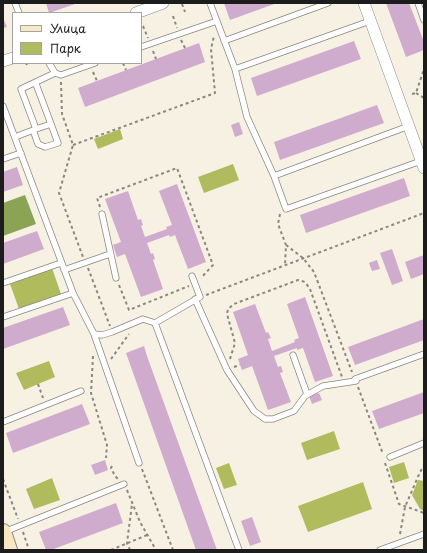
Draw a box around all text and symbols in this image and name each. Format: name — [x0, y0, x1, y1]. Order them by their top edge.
legend — [12, 12, 142, 64]
text: Улица — [50, 19, 86, 37]
text: Парк — [50, 39, 81, 57]

